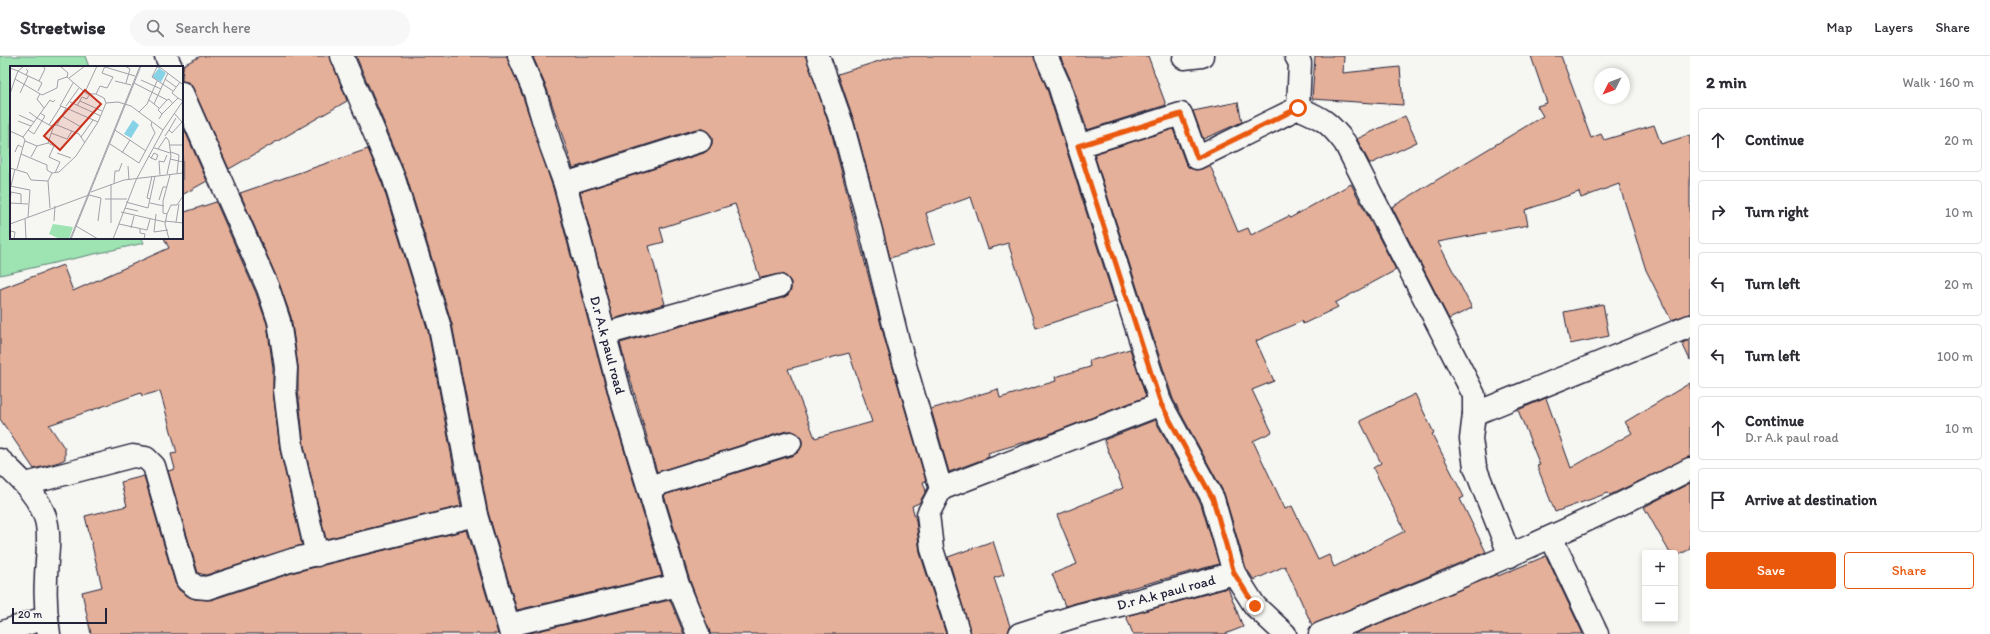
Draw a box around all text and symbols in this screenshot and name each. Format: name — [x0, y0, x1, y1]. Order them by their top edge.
search box — [130, 10, 410, 46]
text: Streetwise — [20, 16, 106, 39]
icon: search — [144, 17, 166, 39]
text: Search here — [176, 19, 251, 37]
text: Map — [1827, 19, 1852, 36]
text: Layers — [1874, 19, 1913, 36]
text: Share — [1935, 19, 1970, 36]
inset map — [10, 66, 183, 239]
north arrow — [1594, 68, 1630, 104]
text: 2 min — [1706, 72, 1746, 92]
text: Walk · 160 m — [1903, 75, 1974, 90]
route start — [1289, 99, 1307, 117]
icon: ahead — [1707, 129, 1729, 151]
text: Continue — [1745, 131, 1804, 149]
text: 20 m — [1944, 133, 1973, 148]
icon: right — [1707, 201, 1729, 223]
text: Turn right — [1745, 203, 1809, 221]
text: 10 m — [1945, 205, 1973, 220]
icon: left — [1707, 273, 1729, 295]
text: Turn left — [1745, 275, 1800, 293]
text: 20 m — [1944, 277, 1973, 292]
street label: D.r A.k paul road — [586, 294, 629, 396]
icon: left — [1707, 345, 1729, 367]
text: Turn left — [1745, 347, 1800, 365]
text: 100 m — [1937, 349, 1973, 364]
text: Continue — [1745, 412, 1804, 430]
icon: ahead — [1707, 417, 1729, 439]
text: 10 m — [1945, 421, 1973, 436]
text: D.r A.k paul road — [1745, 430, 1839, 445]
icon: arrive — [1707, 489, 1729, 511]
text: Arrive at destination — [1745, 491, 1877, 509]
map controls — [1642, 550, 1678, 622]
button: + — [1642, 550, 1678, 586]
button: Save — [1706, 552, 1836, 589]
button: Share — [1844, 552, 1974, 589]
street label: D.r A.k paul road — [1115, 571, 1217, 614]
button: − — [1642, 586, 1678, 622]
route end — [1246, 597, 1264, 615]
scale bar — [12, 606, 107, 625]
text: 20 m — [18, 608, 42, 621]

